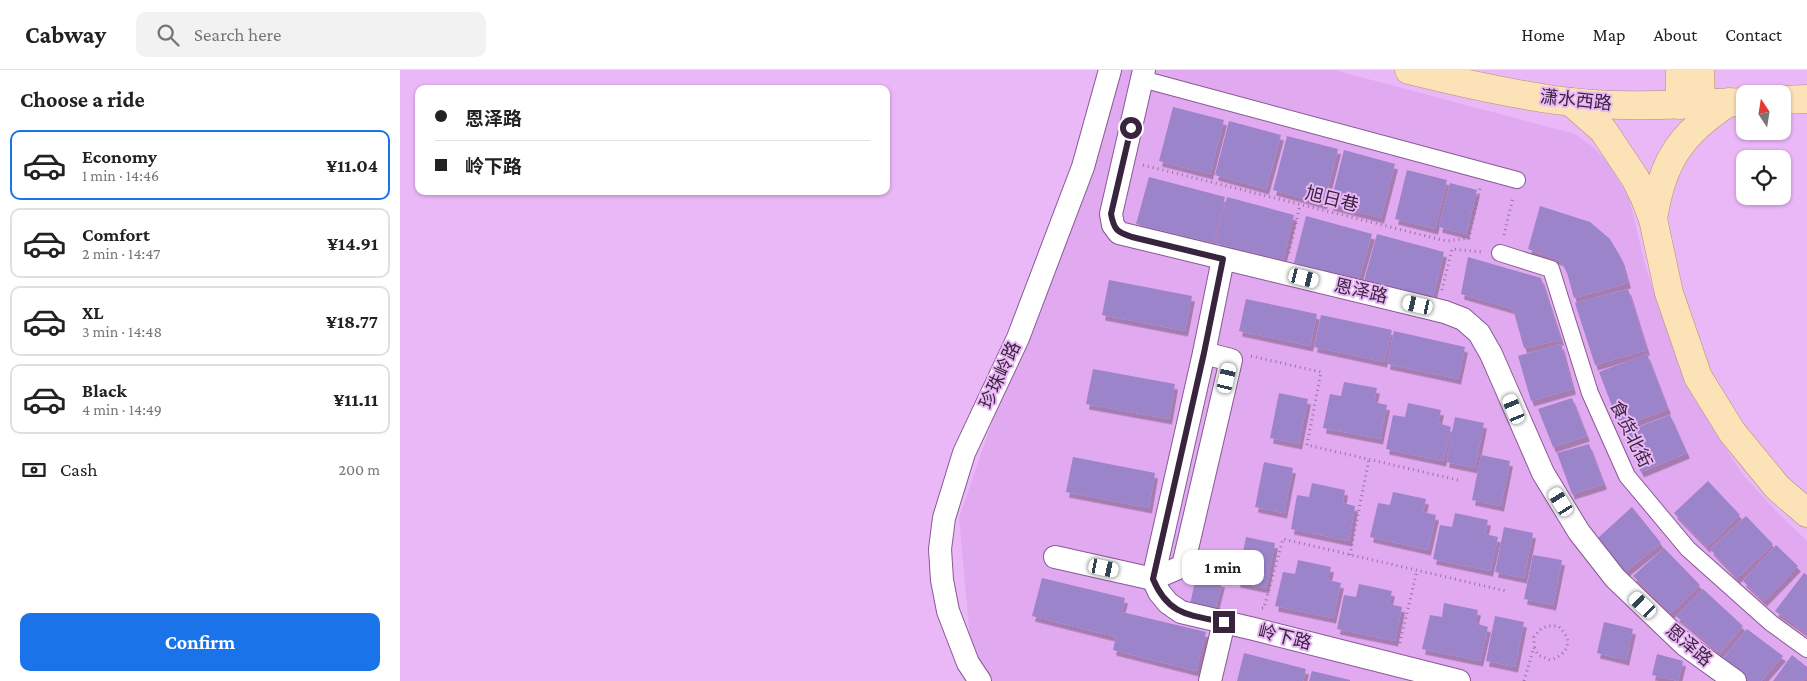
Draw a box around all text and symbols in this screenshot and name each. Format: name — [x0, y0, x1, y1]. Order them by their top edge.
search box — [136, 12, 486, 57]
text: Cabway — [25, 21, 106, 48]
icon: search — [154, 21, 182, 49]
text: Search here — [194, 24, 281, 45]
text: Home — [1522, 25, 1565, 45]
text: Map — [1593, 25, 1625, 45]
text: About — [1653, 25, 1697, 45]
text: Contact — [1725, 25, 1782, 45]
north arrow — [1736, 85, 1791, 140]
map controls — [1736, 85, 1791, 205]
street label: 潇水西路 — [1539, 86, 1613, 114]
text: Choose a ride — [20, 87, 145, 112]
text: 恩泽路 — [465, 108, 522, 129]
route start — [1120, 117, 1142, 139]
icon: car — [22, 143, 67, 188]
text: Economy — [82, 146, 157, 167]
button: locate — [1736, 150, 1791, 205]
text: ¥11.04 — [326, 155, 378, 176]
text: 岭下路 — [465, 156, 522, 177]
text: 1 min · 14:46 — [82, 167, 159, 184]
street label: 旭日巷 — [1303, 183, 1361, 215]
icon: car — [22, 221, 67, 266]
text: Comfort — [82, 224, 150, 245]
text: ¥14.91 — [327, 233, 378, 254]
text: 2 min · 14:47 — [82, 245, 160, 262]
car — [1287, 267, 1320, 289]
street label: 恩泽路 — [1332, 275, 1390, 307]
car — [1401, 294, 1434, 316]
icon: car — [22, 299, 67, 344]
text: XL — [82, 302, 104, 323]
text: ¥18.77 — [326, 311, 378, 332]
text: 3 min · 14:48 — [82, 323, 162, 340]
street label: 珍珠岭路 — [976, 338, 1024, 412]
car — [1216, 362, 1237, 394]
icon: car — [22, 377, 67, 422]
text: Black — [82, 380, 127, 401]
text: ¥11.11 — [333, 389, 378, 410]
car — [1501, 392, 1526, 426]
street label: 食货北街 — [1606, 397, 1656, 471]
text: 4 min · 14:49 — [82, 401, 162, 418]
icon: cash — [20, 456, 48, 484]
text: Cash — [60, 459, 98, 480]
text: 200 m — [338, 461, 380, 478]
car — [1546, 485, 1575, 519]
callout: 1 min — [1183, 550, 1265, 584]
car — [1087, 558, 1120, 578]
text: 1 min — [1205, 559, 1241, 576]
car — [1626, 589, 1659, 621]
route end — [1213, 611, 1235, 633]
button: Confirm — [20, 613, 380, 671]
street label: 恩泽路 — [1662, 620, 1716, 670]
street label: 岭下路 — [1256, 621, 1314, 653]

